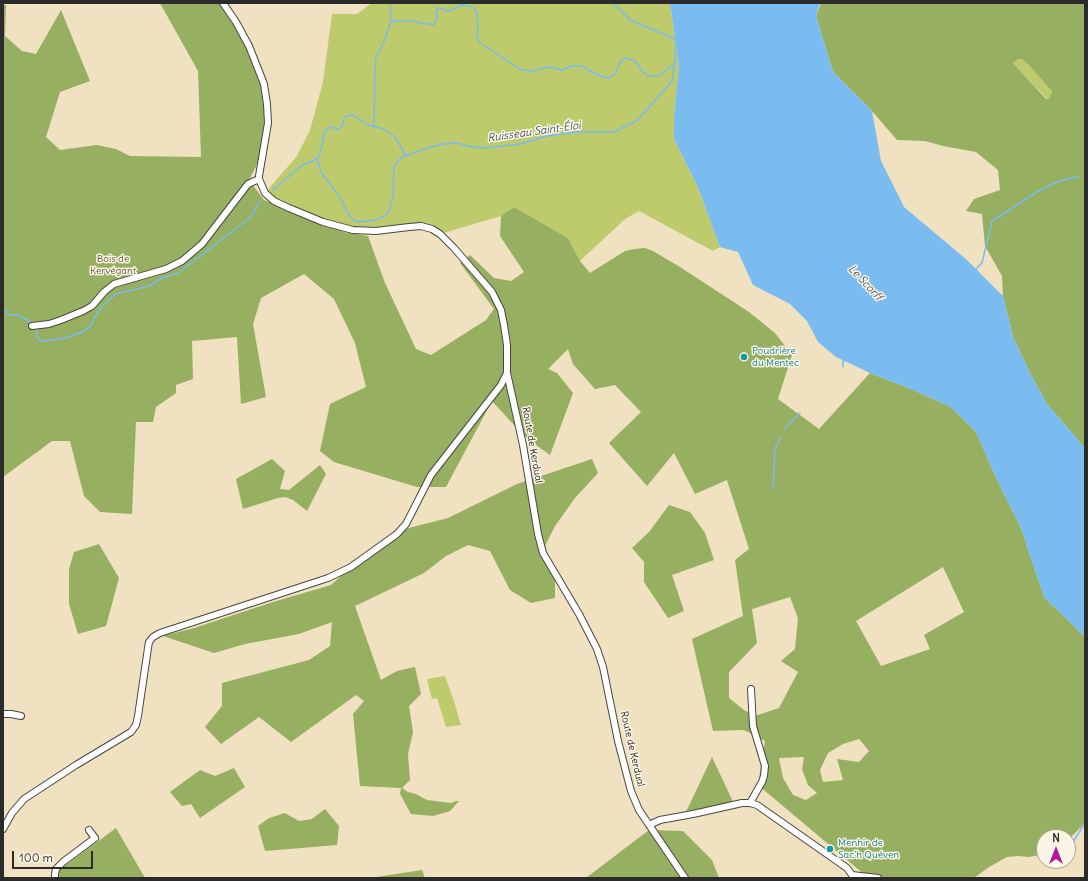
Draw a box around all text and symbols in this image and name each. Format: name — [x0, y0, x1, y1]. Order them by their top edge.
water label: Ruisseau Saint-Éloi — [487, 119, 581, 145]
park label: Bois de Kervégant — [90, 253, 136, 276]
water label: Le Scorff — [845, 263, 885, 303]
place label: Poudrière du Mentec — [752, 345, 799, 368]
marker: Poudrière du Mentec — [739, 352, 749, 362]
street label: Route de Kerdual — [519, 406, 545, 484]
street label: Route de Kerdual — [617, 710, 647, 788]
north arrow — [1036, 829, 1076, 869]
text: N — [1052, 831, 1060, 845]
place label: Menhir de Sac'h Quéven — [838, 837, 899, 860]
scale bar — [14, 843, 95, 869]
marker: Menhir de Sac'h Quéven — [825, 844, 835, 854]
text: 100 m — [19, 850, 53, 865]

